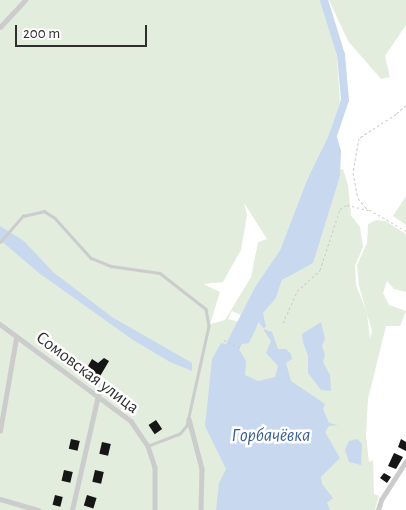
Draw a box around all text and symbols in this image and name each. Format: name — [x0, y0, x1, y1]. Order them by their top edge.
scale bar — [18, 15, 150, 47]
text: 200 m — [23, 26, 60, 41]
street label: Сомовская улица — [31, 327, 143, 419]
water label: Горбачёвка — [232, 425, 310, 447]

